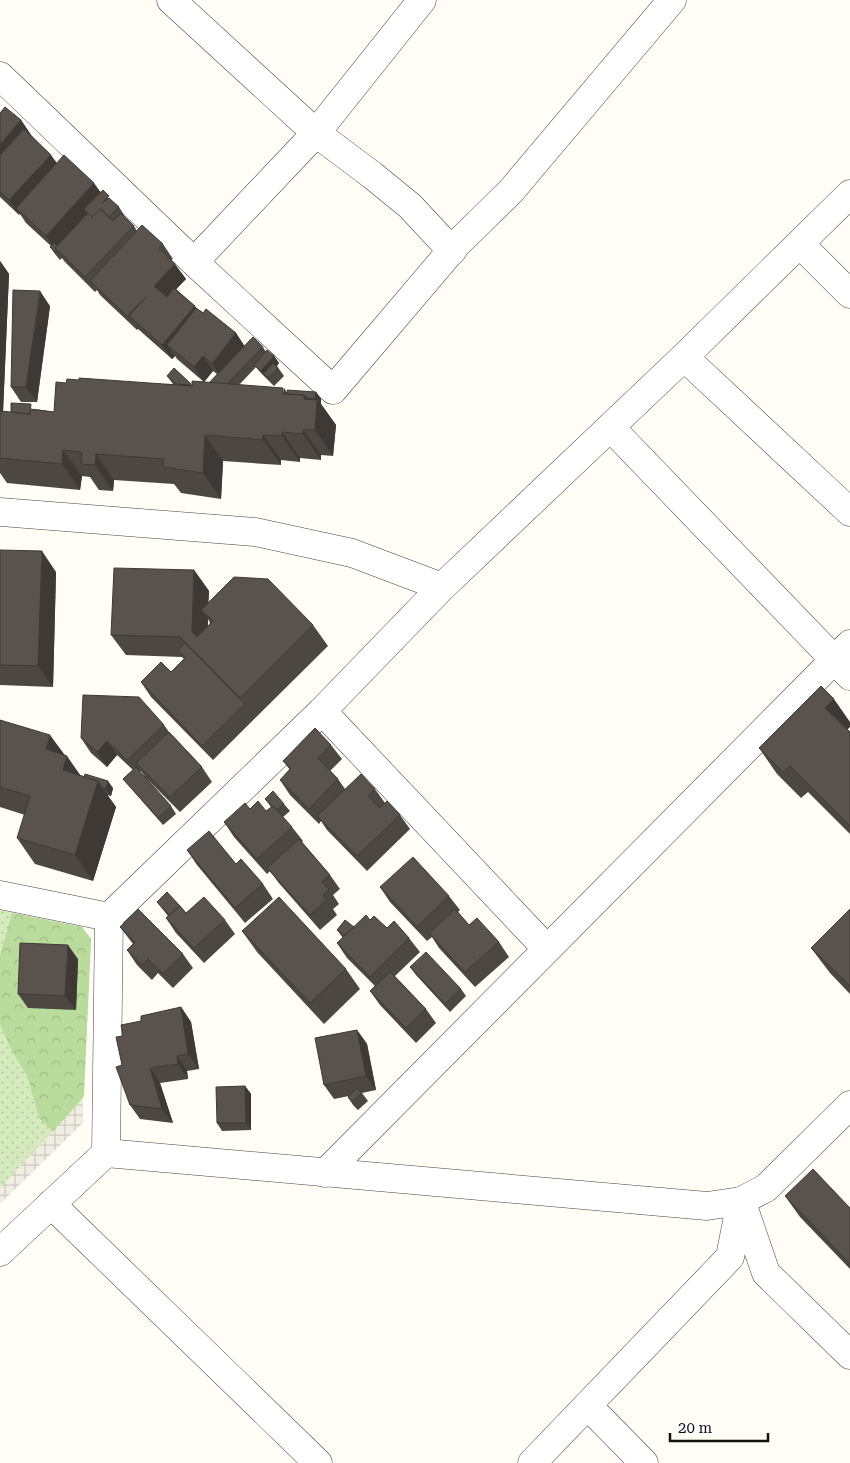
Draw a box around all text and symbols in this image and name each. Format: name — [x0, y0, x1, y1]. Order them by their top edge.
scale bar — [670, 1410, 768, 1442]
text: 20 m — [678, 1419, 713, 1437]

